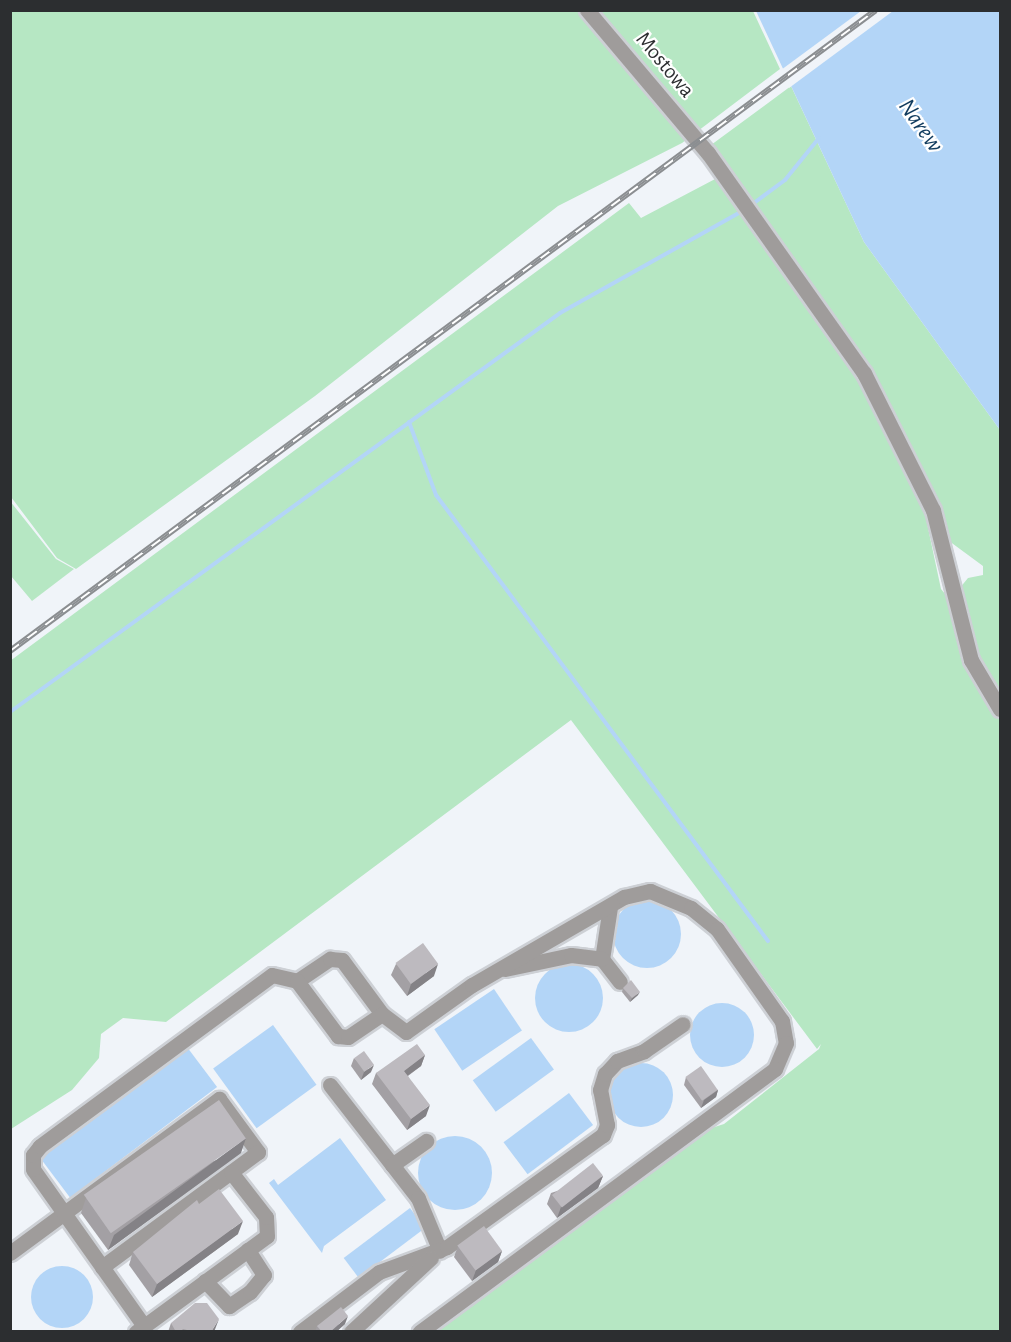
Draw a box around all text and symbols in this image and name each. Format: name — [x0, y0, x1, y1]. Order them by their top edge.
street label: Mostowa — [630, 27, 700, 103]
water label: Narew — [891, 94, 949, 158]

